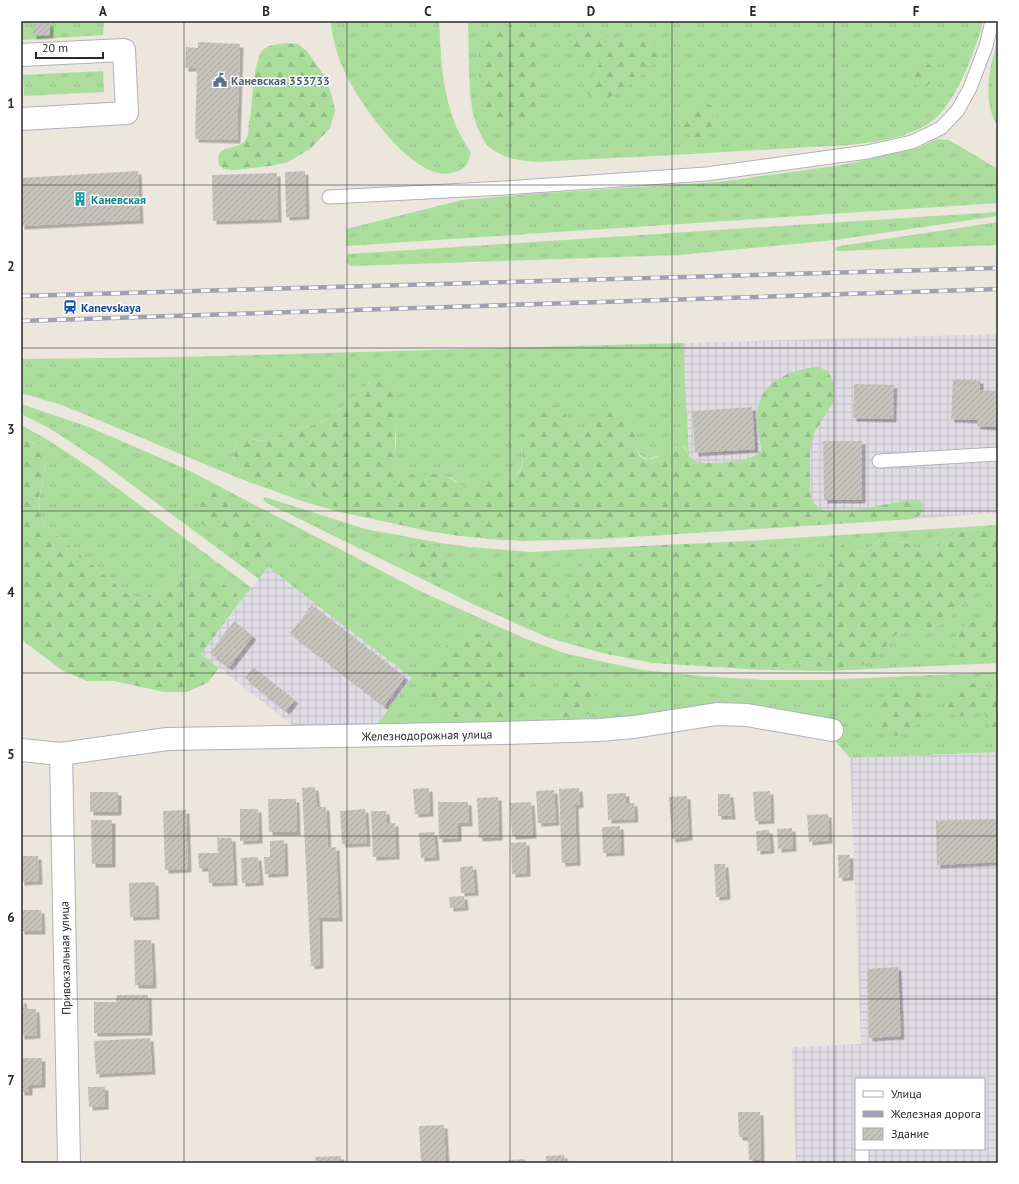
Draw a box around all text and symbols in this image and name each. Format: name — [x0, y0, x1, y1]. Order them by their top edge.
text: A — [99, 3, 107, 20]
text: B — [262, 3, 270, 20]
text: C — [424, 3, 432, 20]
text: D — [587, 3, 595, 20]
text: E — [750, 3, 757, 20]
text: F — [913, 3, 920, 20]
scale bar — [36, 34, 103, 60]
text: 20 m — [42, 40, 68, 55]
public building icon: Каневская 353733 — [212, 72, 228, 88]
place label: Каневская 353733 — [231, 73, 330, 88]
text: 1 — [7, 95, 15, 112]
building icon: Каневская — [72, 191, 88, 207]
place label: Каневская — [91, 192, 146, 207]
text: 2 — [7, 258, 15, 275]
station icon: Kanevskaya — [62, 299, 78, 315]
place label: Kanevskaya — [81, 300, 141, 315]
text: 3 — [7, 421, 15, 438]
text: 4 — [7, 584, 15, 601]
street label: Железнодорожная улица — [360, 726, 493, 744]
text: 5 — [7, 746, 15, 763]
street label: Привокзальная улица — [57, 901, 73, 1015]
text: 6 — [7, 909, 15, 926]
text: 7 — [7, 1072, 15, 1089]
legend — [855, 1078, 985, 1150]
text: Улица — [891, 1086, 922, 1101]
text: Железная дорога — [890, 1106, 981, 1121]
text: Здание — [891, 1126, 929, 1141]

